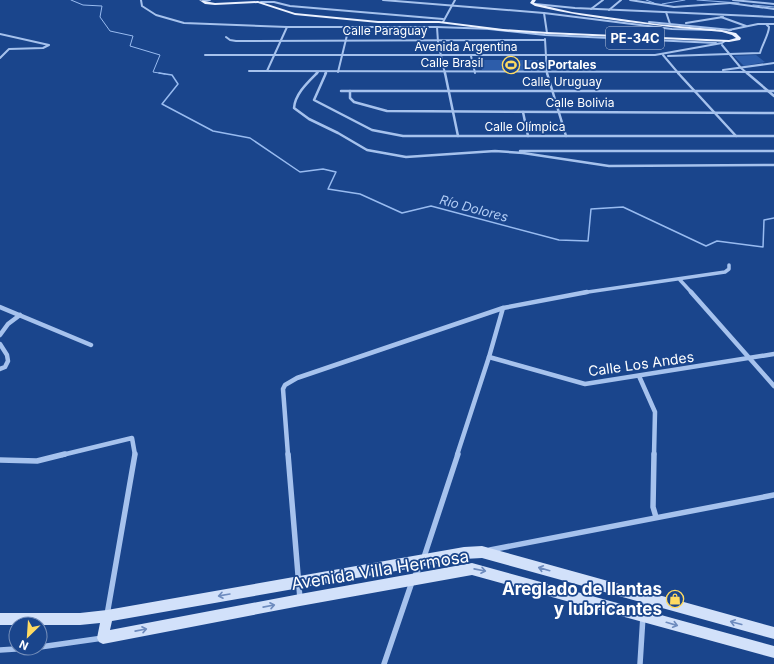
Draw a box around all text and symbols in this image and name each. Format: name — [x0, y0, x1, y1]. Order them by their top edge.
street label: Calle Paraguay — [342, 23, 428, 38]
road number: PE-34C — [606, 27, 664, 49]
street label: Avenida Argentina — [414, 39, 518, 54]
street label: Calle Brasil — [421, 55, 483, 70]
sports icon: Los Portales — [501, 55, 521, 75]
place label: Los Portales — [524, 57, 597, 72]
street label: Calle Uruguay — [522, 74, 602, 89]
street label: Calle Bolivia — [546, 95, 614, 110]
street label: Calle Olímpica — [484, 119, 566, 134]
water label: Río Dolores — [438, 191, 510, 225]
street label: Calle Los Andes — [587, 348, 695, 379]
street label: Avenida Villa Hermosa — [290, 546, 470, 594]
one-way arrow — [537, 565, 550, 573]
one-way arrow — [473, 567, 486, 575]
place label: Areglado de llantas y lubricantes — [502, 579, 662, 619]
shop icon: Areglado de llantas y lubricantes — [665, 589, 685, 609]
one-way arrow — [218, 591, 231, 599]
one-way arrow — [262, 601, 275, 609]
north arrow — [8, 616, 48, 656]
one-way arrow — [730, 619, 743, 626]
one-way arrow — [666, 621, 679, 628]
one-way arrow — [134, 625, 147, 633]
text: N — [17, 637, 31, 653]

